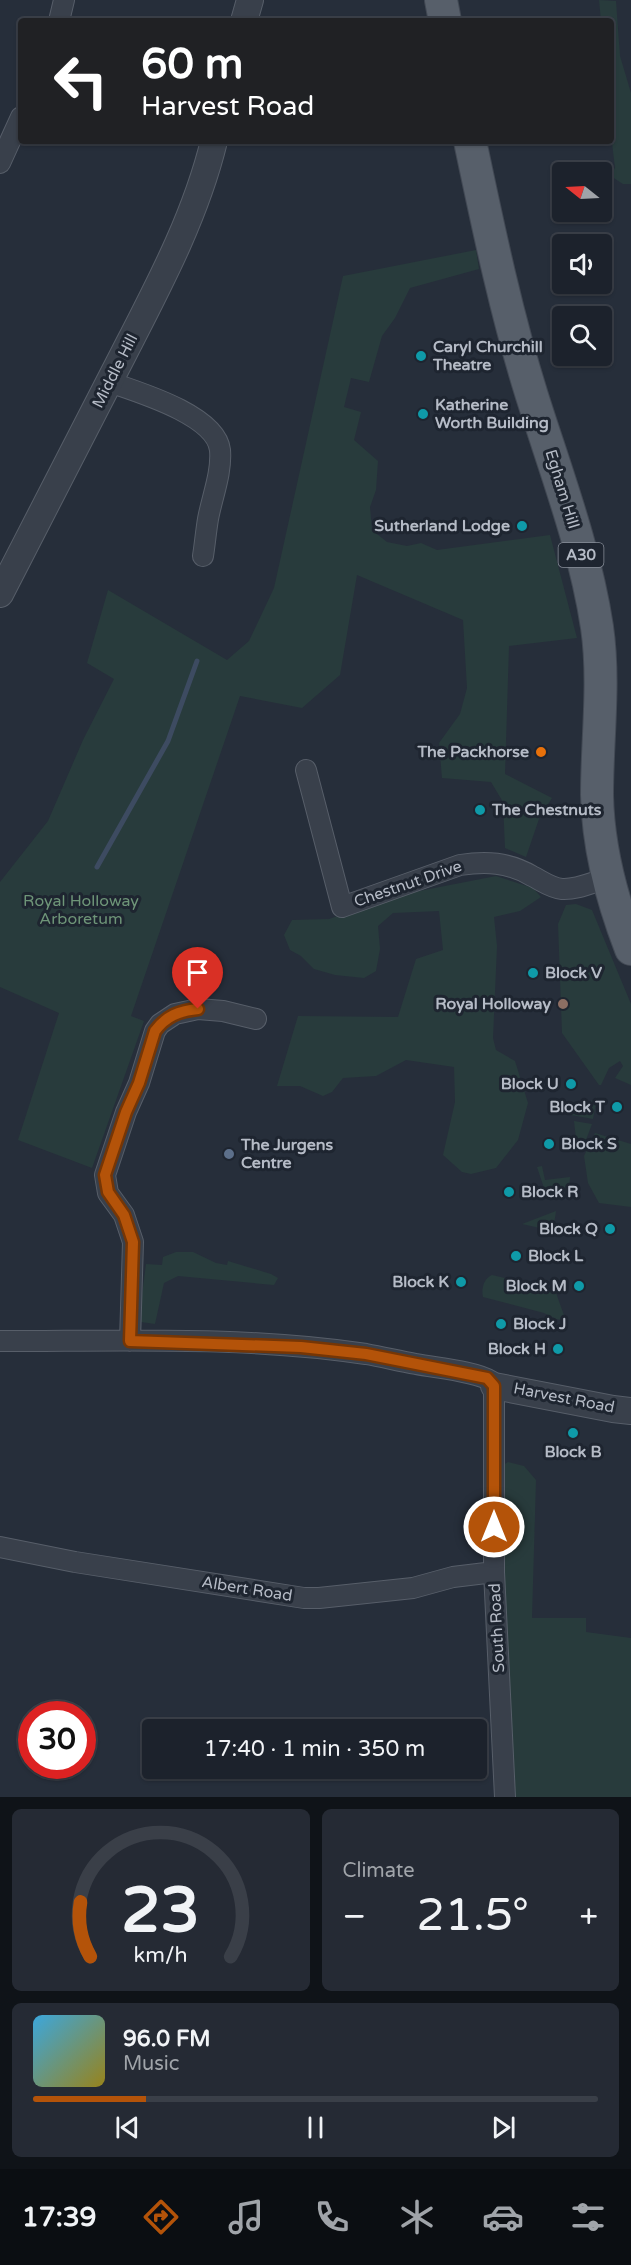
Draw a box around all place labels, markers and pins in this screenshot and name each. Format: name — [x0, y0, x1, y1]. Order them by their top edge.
place label: Caryl Churchill Theatre — [432, 337, 543, 375]
marker: Caryl Churchill Theatre — [414, 349, 428, 363]
place label: Katherine Worth Building — [435, 395, 549, 433]
marker: Katherine Worth Building — [416, 407, 430, 421]
place label: Sutherland Lodge — [374, 516, 510, 536]
marker: Sutherland Lodge — [515, 519, 529, 533]
place label: The Packhorse — [416, 742, 529, 762]
marker: The Packhorse — [534, 745, 548, 759]
place label: The Chestnuts — [491, 800, 602, 820]
marker: The Chestnuts — [473, 803, 487, 817]
pin — [172, 947, 223, 1009]
place label: Block V — [545, 963, 603, 983]
marker: Block V — [526, 966, 540, 980]
place label: Royal Holloway — [435, 994, 551, 1014]
marker: Royal Holloway — [556, 997, 570, 1011]
place label: Block U — [501, 1074, 559, 1094]
marker: Block U — [564, 1077, 578, 1091]
place label: Block T — [549, 1097, 605, 1117]
marker: Block T — [610, 1100, 624, 1114]
place label: Block S — [561, 1134, 617, 1154]
place label: The Jurgens Centre — [240, 1135, 334, 1173]
marker: Block S — [542, 1137, 556, 1151]
marker: The Jurgens Centre — [222, 1147, 236, 1161]
place label: Block R — [521, 1182, 579, 1202]
marker: Block R — [502, 1185, 516, 1199]
place label: Block Q — [539, 1219, 598, 1239]
marker: Block Q — [603, 1222, 617, 1236]
place label: Block L — [528, 1246, 584, 1266]
marker: Block L — [509, 1249, 523, 1263]
place label: Block K — [392, 1272, 449, 1292]
marker: Block K — [454, 1275, 468, 1289]
place label: Block M — [505, 1276, 567, 1296]
marker: Block M — [572, 1279, 586, 1293]
place label: Block J — [513, 1314, 567, 1334]
marker: Block J — [494, 1317, 508, 1331]
place label: Block H — [488, 1339, 546, 1359]
marker: Block H — [551, 1342, 565, 1356]
marker: Block B — [566, 1426, 580, 1440]
place label: Block B — [544, 1442, 602, 1462]

